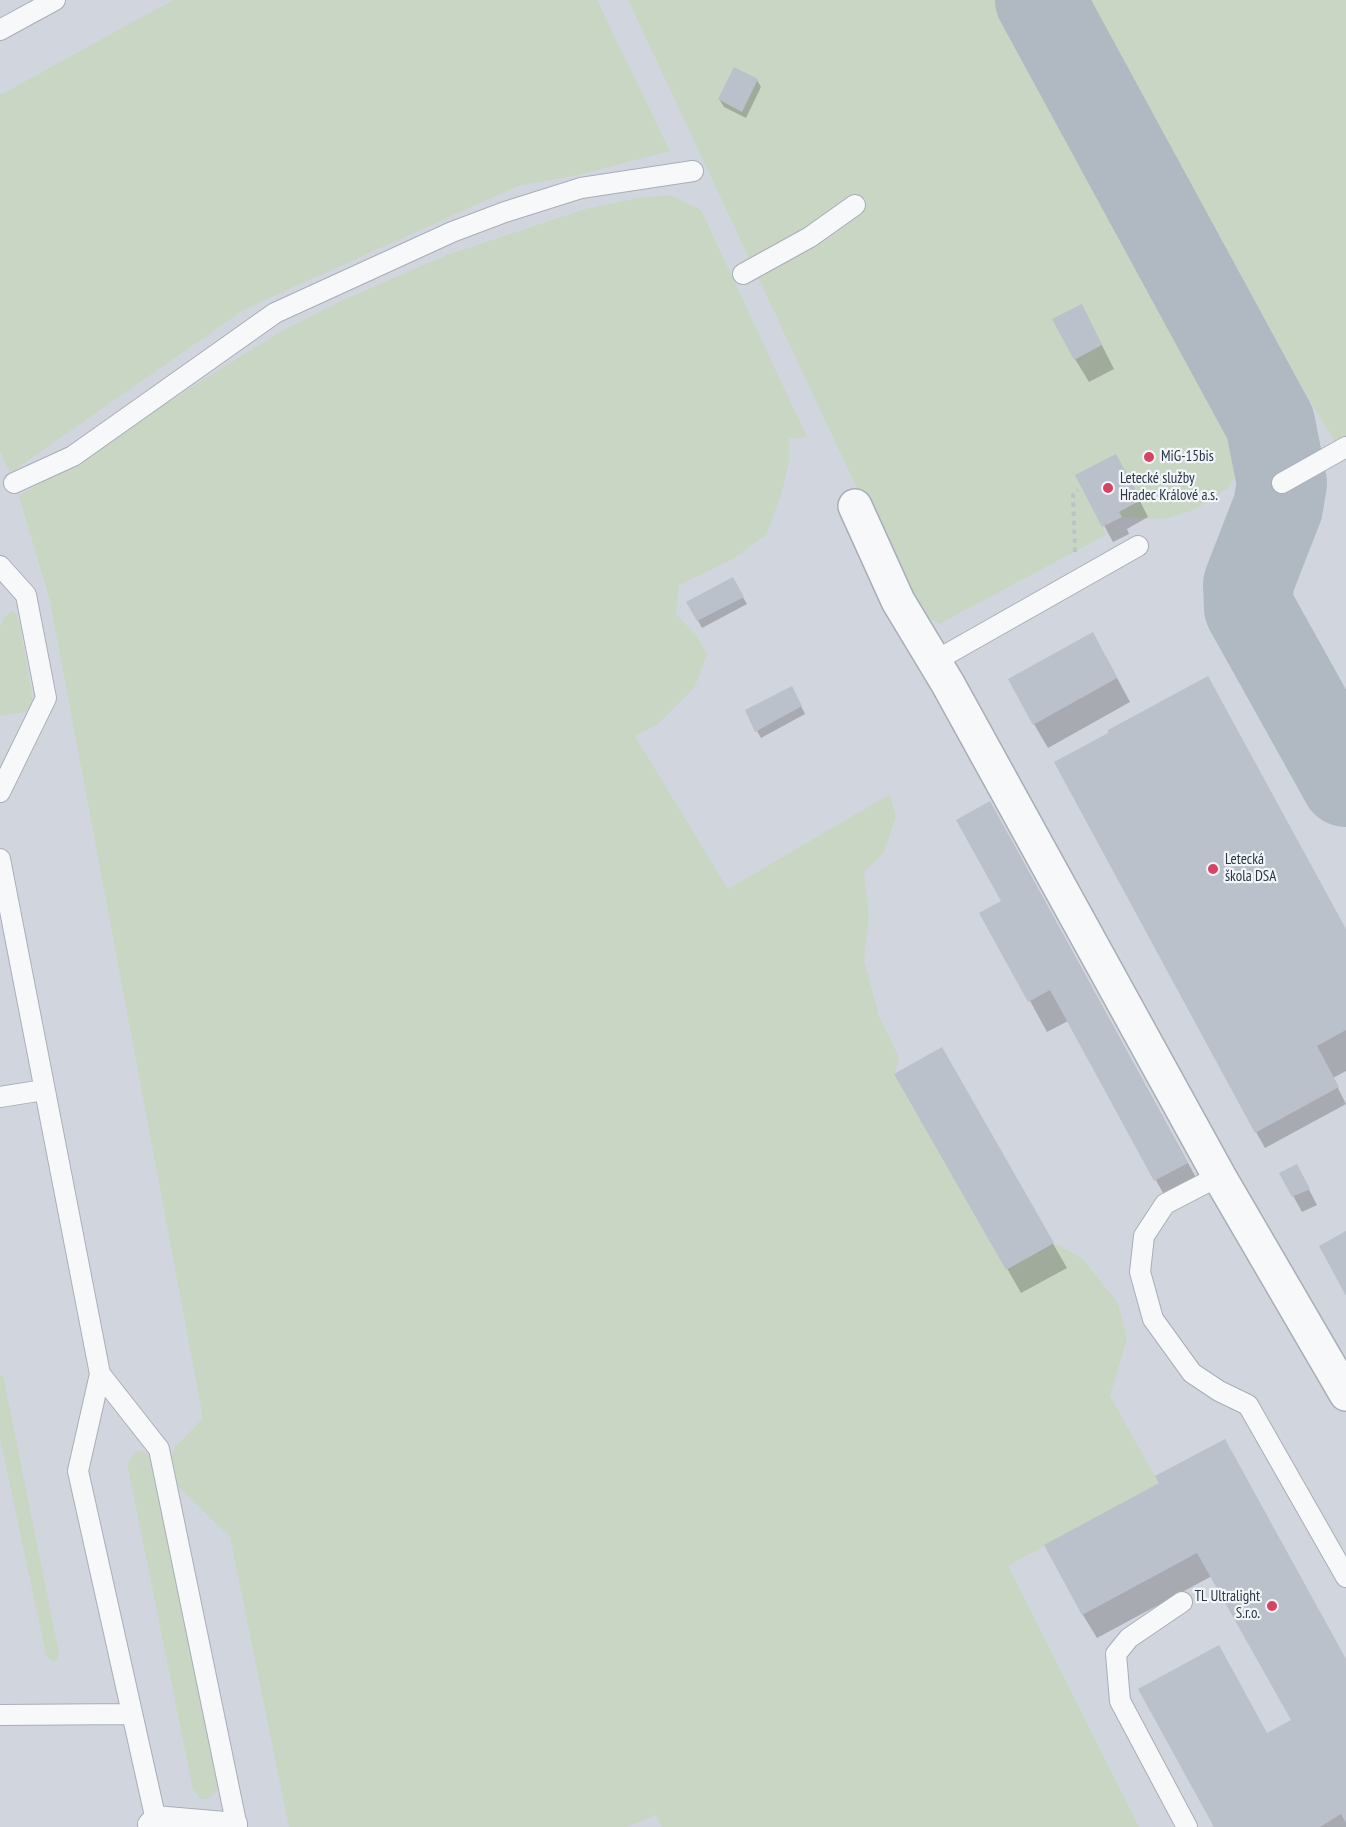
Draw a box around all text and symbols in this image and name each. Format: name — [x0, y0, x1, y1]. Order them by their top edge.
place label: MiG-15bis — [1161, 448, 1214, 466]
marker: MiG-15bis — [1142, 450, 1156, 464]
place label: Letecké služby Hradec Králové a.s. — [1120, 470, 1218, 505]
marker: Letecké služby Hradec Králové a.s. — [1101, 481, 1115, 495]
place label: Letecká škola DSA — [1225, 851, 1276, 886]
marker: Letecká škola DSA — [1206, 862, 1220, 876]
place label: TL Ultralight S.r.o. — [1194, 1588, 1260, 1623]
marker: TL Ultralight S.r.o. — [1265, 1599, 1279, 1613]

